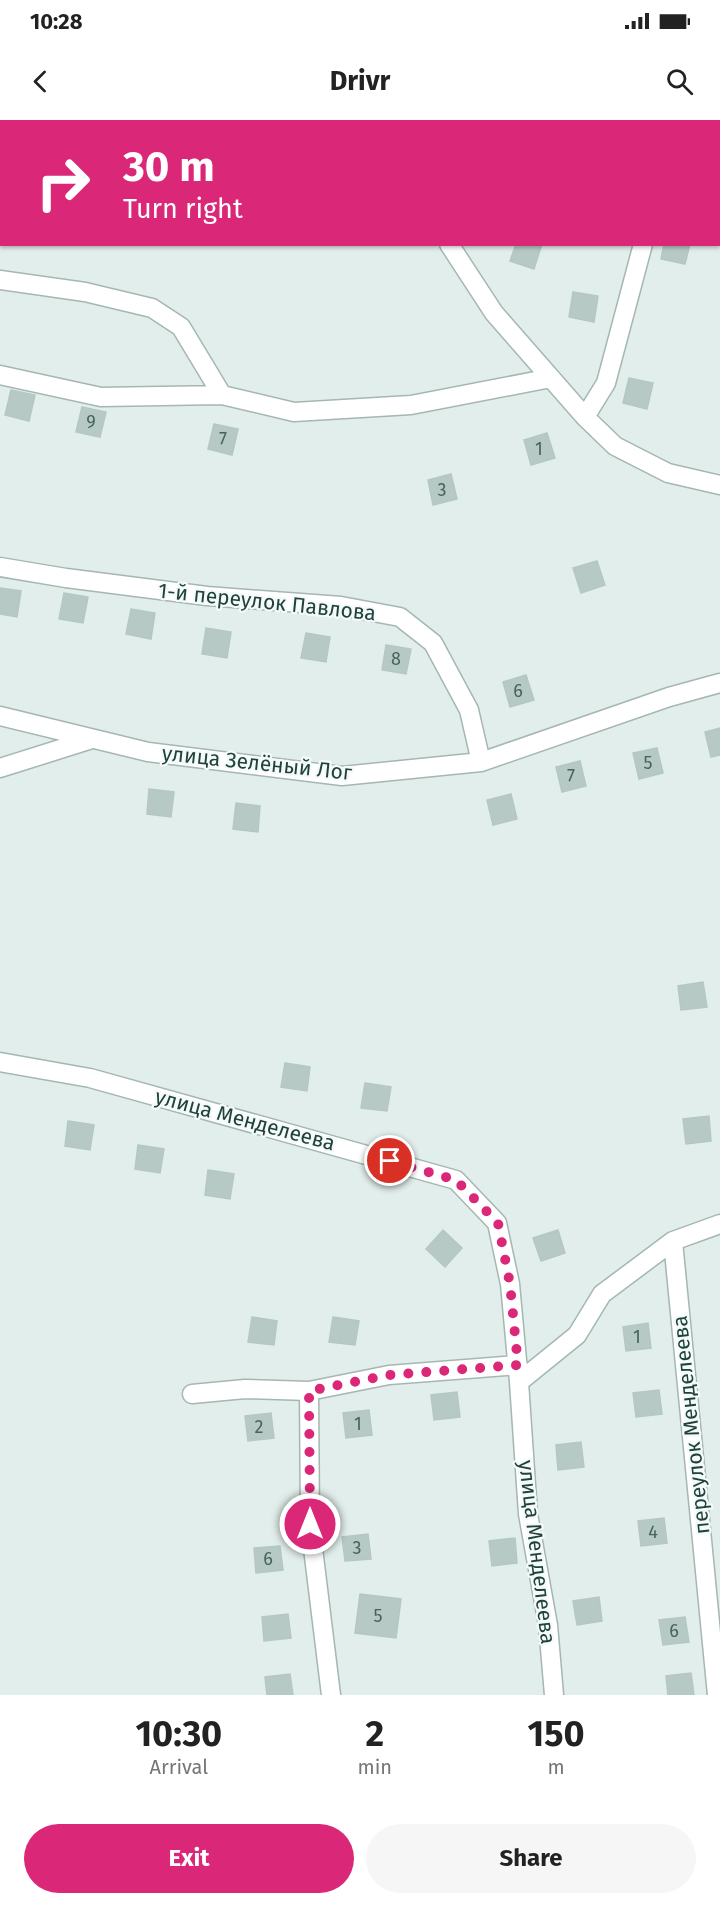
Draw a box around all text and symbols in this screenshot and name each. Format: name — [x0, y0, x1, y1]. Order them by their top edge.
text: 10:28 — [30, 8, 83, 35]
icon: back — [24, 65, 57, 98]
text: Drivr — [330, 65, 390, 97]
icon: search — [663, 65, 696, 98]
text: 30 m — [123, 142, 215, 192]
icon: right — [24, 144, 102, 222]
text: Turn right — [123, 193, 243, 225]
house number: 9 — [86, 411, 96, 433]
house number: 7 — [219, 428, 227, 450]
house number: 1 — [535, 438, 543, 460]
house number: 3 — [438, 479, 446, 501]
street label: 1-й переулок Павлова — [157, 578, 377, 626]
house number: 8 — [391, 648, 401, 670]
house number: 6 — [513, 680, 523, 702]
street label: улица Зелёный Лог — [161, 740, 353, 786]
house number: 5 — [643, 752, 653, 774]
house number: 7 — [567, 765, 575, 787]
street label: улица Менделеева — [152, 1083, 338, 1157]
pin — [364, 1135, 415, 1186]
icon: arrive — [373, 1144, 406, 1177]
street label: переулок Менделеева — [667, 1314, 715, 1536]
house number: 1 — [633, 1326, 641, 1348]
house number: 1 — [354, 1413, 362, 1435]
house number: 2 — [255, 1416, 264, 1438]
street label: улица Менделеева — [513, 1458, 561, 1646]
position arrow — [278, 1492, 342, 1556]
house number: 4 — [648, 1521, 658, 1543]
house number: 3 — [353, 1537, 361, 1559]
house number: 6 — [263, 1548, 273, 1570]
house number: 5 — [373, 1605, 383, 1627]
house number: 6 — [669, 1620, 679, 1642]
text: 10:30 — [135, 1712, 222, 1756]
text: 2 — [366, 1712, 384, 1756]
text: 150 — [527, 1712, 585, 1756]
text: Arrival — [149, 1755, 208, 1779]
text: min — [358, 1755, 392, 1779]
text: m — [547, 1755, 565, 1779]
button: Exit — [24, 1824, 354, 1893]
button: Share — [366, 1824, 696, 1893]

